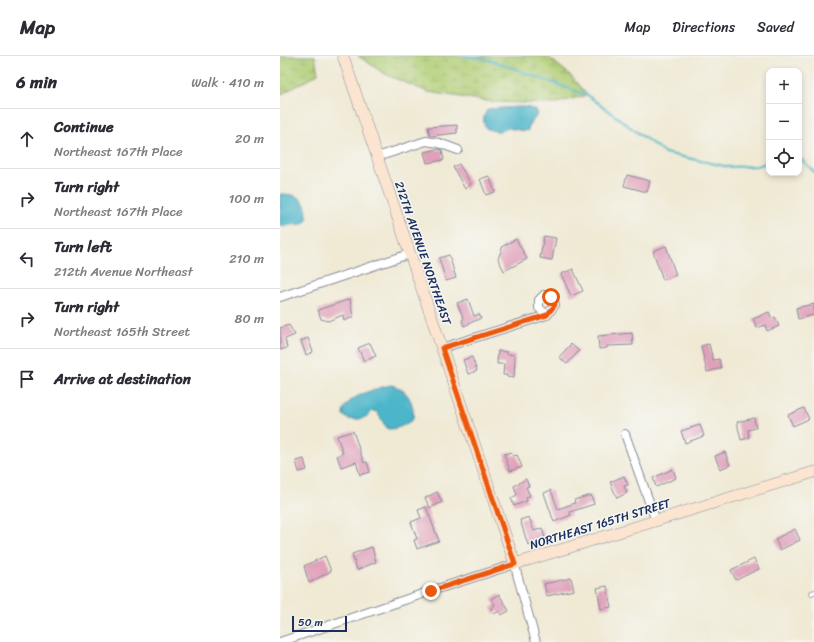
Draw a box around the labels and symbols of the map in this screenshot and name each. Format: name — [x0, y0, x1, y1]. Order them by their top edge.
street label: 212TH AVENUE NORTHEAST — [388, 178, 458, 329]
route start — [542, 288, 560, 306]
street label: NORTHEAST 165TH STREET — [527, 492, 674, 556]
route end — [422, 582, 440, 600]
scale bar — [292, 614, 347, 633]

